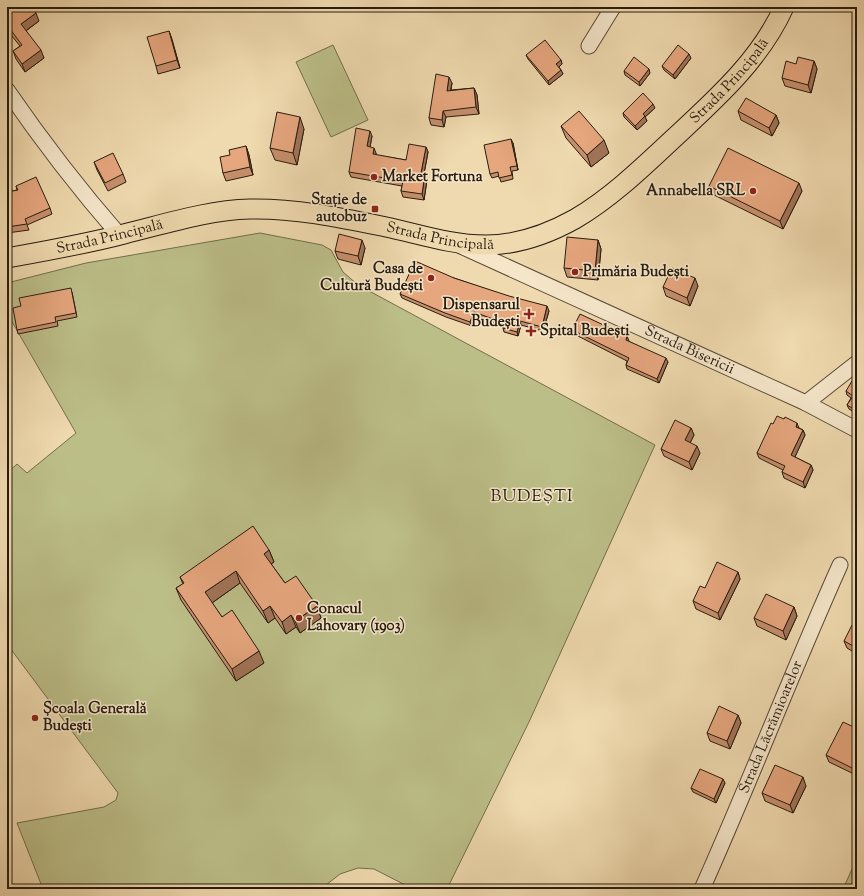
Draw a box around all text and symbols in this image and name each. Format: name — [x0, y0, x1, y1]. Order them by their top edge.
street label: Strada Principală — [685, 34, 774, 129]
place label: Market Fortuna — [382, 167, 483, 188]
marker: Market Fortuna — [369, 172, 379, 182]
place label: Annabella SRL — [646, 181, 746, 202]
marker: Annabella SRL — [748, 186, 758, 196]
place label: Stație de autobuz — [311, 190, 367, 228]
marker: Stație de autobuz — [370, 204, 380, 214]
street label: Strada Principală — [55, 214, 165, 259]
street label: Strada Principală — [384, 217, 495, 256]
place label: Casa de Cultură Budești — [320, 259, 424, 297]
place label: Primăria Budești — [583, 262, 690, 283]
marker: Primăria Budești — [570, 267, 580, 277]
marker: Casa de Cultură Budești — [426, 273, 436, 283]
place label: Dispensarul Budești — [443, 295, 521, 333]
marker: Dispensarul Budești — [523, 308, 535, 320]
street label: Strada Bisericii — [641, 320, 738, 380]
place label: Spital Budești — [540, 321, 630, 342]
marker: Spital Budești — [525, 325, 537, 337]
district label: BUDEȘTI — [491, 485, 573, 509]
place label: Conacul Lahovary (1903) — [307, 599, 405, 637]
marker: Conacul Lahovary (1903) — [294, 613, 304, 623]
street label: Strada Lăcrămioarelor — [734, 657, 808, 797]
place label: Școala Generală Budești — [43, 699, 147, 737]
marker: Școala Generală Budești — [30, 713, 40, 723]

